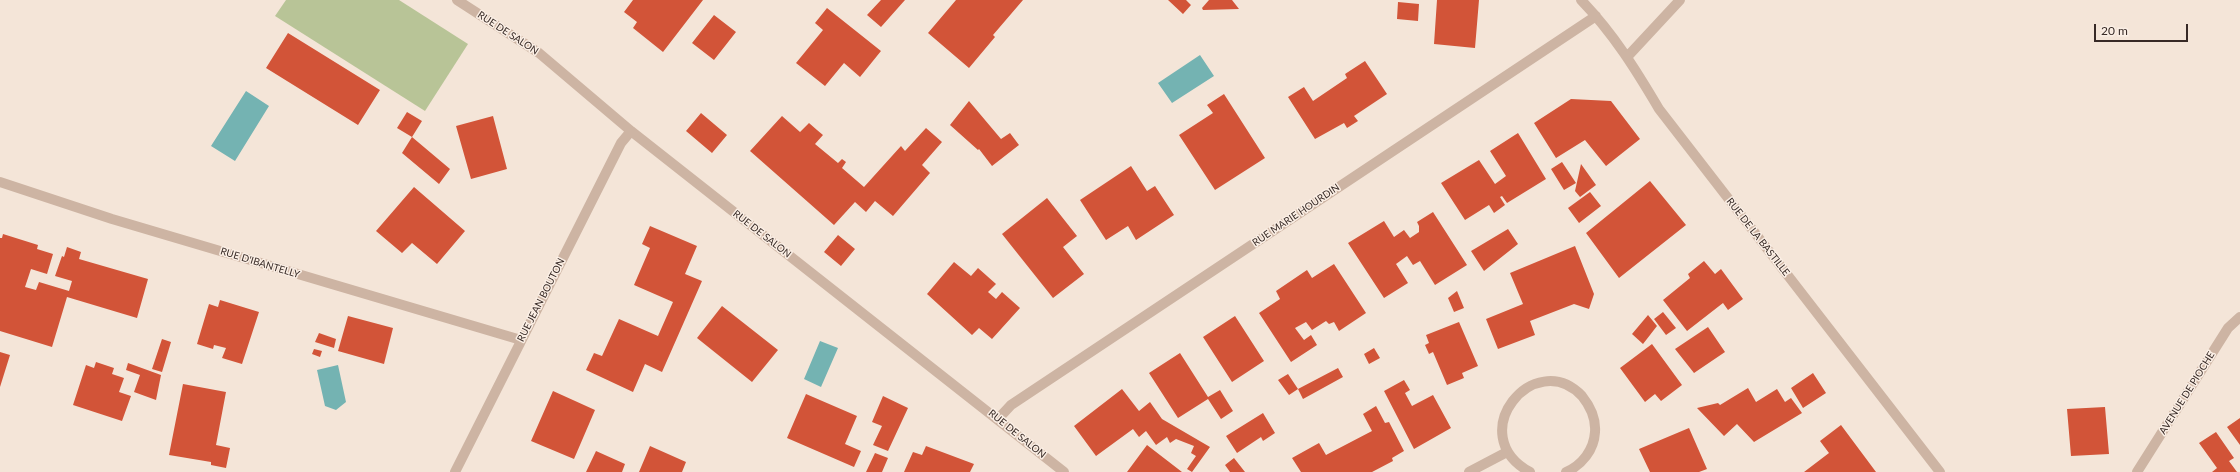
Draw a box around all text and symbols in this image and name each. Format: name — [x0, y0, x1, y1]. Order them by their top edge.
street label: RUE DE SALON — [475, 9, 541, 57]
scale bar — [2096, 16, 2190, 42]
text: 20 m — [2101, 23, 2128, 38]
street label: RUE MARIE HOURDIN — [1250, 181, 1342, 249]
street label: RUE DE LA BASTILLE — [1724, 196, 1792, 278]
street label: RUE DE SALON — [731, 208, 793, 260]
street label: RUE D'IBANTELLY — [219, 245, 301, 281]
street label: RUE JEAN BOUTON — [515, 256, 567, 344]
street label: AVENUE DE PIOCHE — [2157, 350, 2217, 436]
street label: RUE DE SALON — [986, 407, 1048, 461]

